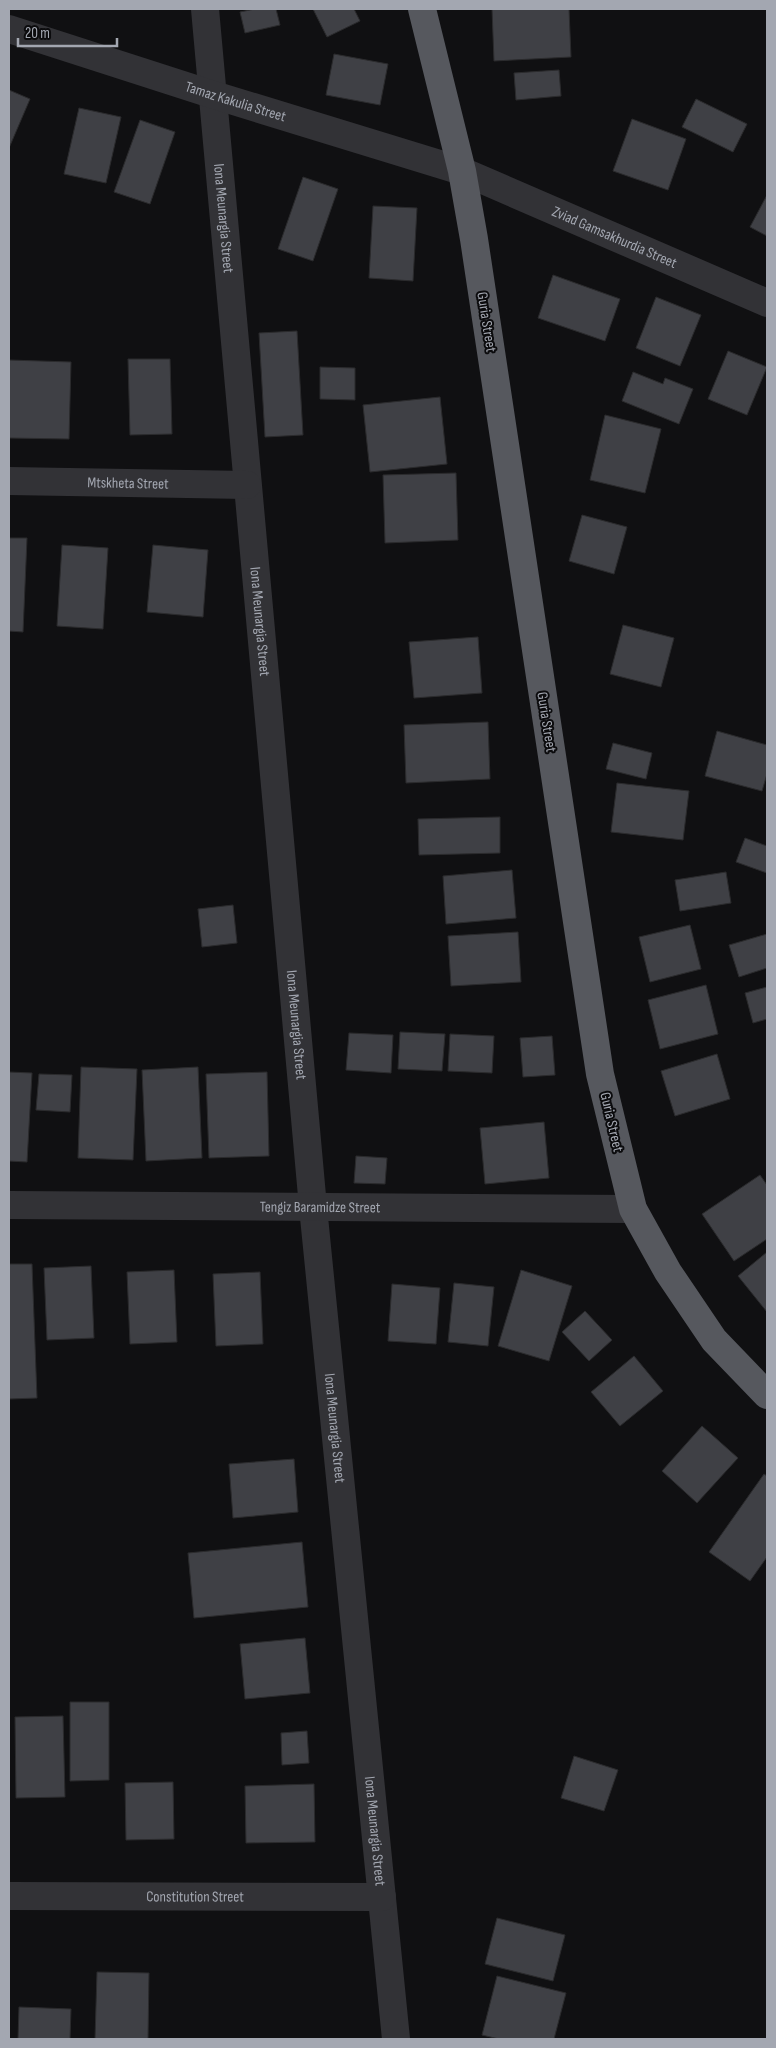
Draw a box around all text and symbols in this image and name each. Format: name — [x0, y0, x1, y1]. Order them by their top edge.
scale bar — [18, 15, 116, 47]
text: 20 m — [25, 24, 50, 43]
street label: Tamaz Kakulia Street — [183, 77, 289, 127]
street label: Iona Meunargia Street — [209, 163, 238, 274]
street label: Zviad Gamsakhurdia Street — [549, 202, 680, 273]
street label: Guria Street — [472, 291, 501, 354]
street label: Mtskheta Street — [87, 473, 169, 494]
street label: Iona Meunargia Street — [245, 566, 274, 678]
street label: Guria Street — [532, 691, 561, 754]
street label: Iona Meunargia Street — [282, 969, 311, 1081]
street label: Guria Street — [595, 1090, 628, 1154]
street label: Tengiz Baramidze Street — [260, 1198, 381, 1217]
street label: Iona Meunargia Street — [320, 1372, 350, 1484]
street label: Iona Meunargia Street — [360, 1775, 390, 1887]
street label: Constitution Street — [146, 1887, 244, 1907]

